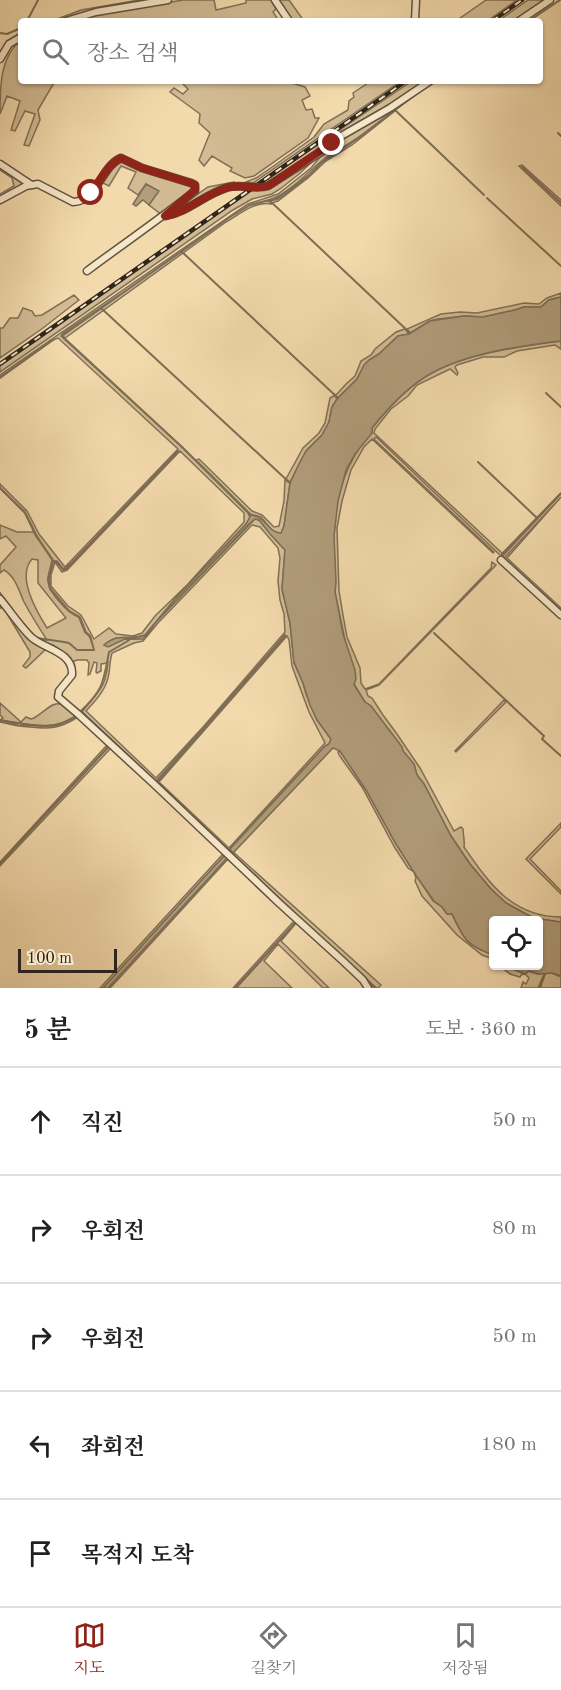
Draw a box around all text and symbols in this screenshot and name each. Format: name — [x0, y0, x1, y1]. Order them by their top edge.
search box — [18, 18, 543, 84]
icon: search — [39, 35, 72, 68]
text: 장소 검색 — [87, 43, 178, 65]
route end — [318, 129, 344, 155]
route start — [77, 179, 103, 205]
map controls — [489, 916, 543, 970]
button: locate — [489, 916, 543, 970]
scale bar — [18, 946, 117, 974]
text: 100 m — [27, 951, 72, 967]
text: 5 분 — [24, 1018, 71, 1044]
text: 도보 · 360 m — [425, 1020, 537, 1040]
icon: ahead — [24, 1105, 57, 1138]
text: 50 m — [492, 1111, 537, 1131]
text: 직진 — [81, 1113, 124, 1135]
icon: right — [24, 1213, 57, 1246]
text: 80 m — [492, 1219, 537, 1239]
text: 우회전 — [81, 1221, 145, 1243]
icon: right — [24, 1321, 57, 1354]
text: 50 m — [492, 1327, 537, 1347]
text: 우회전 — [81, 1329, 145, 1351]
icon: left — [24, 1429, 57, 1462]
text: 180 m — [481, 1435, 537, 1455]
text: 좌회전 — [81, 1437, 145, 1459]
icon: arrive — [24, 1537, 57, 1570]
text: 목적지 도착 — [81, 1545, 193, 1567]
tab: 지도 — [73, 1619, 106, 1679]
tab: 길찾기 — [251, 1619, 297, 1679]
tab: 저장됨 — [442, 1619, 488, 1679]

